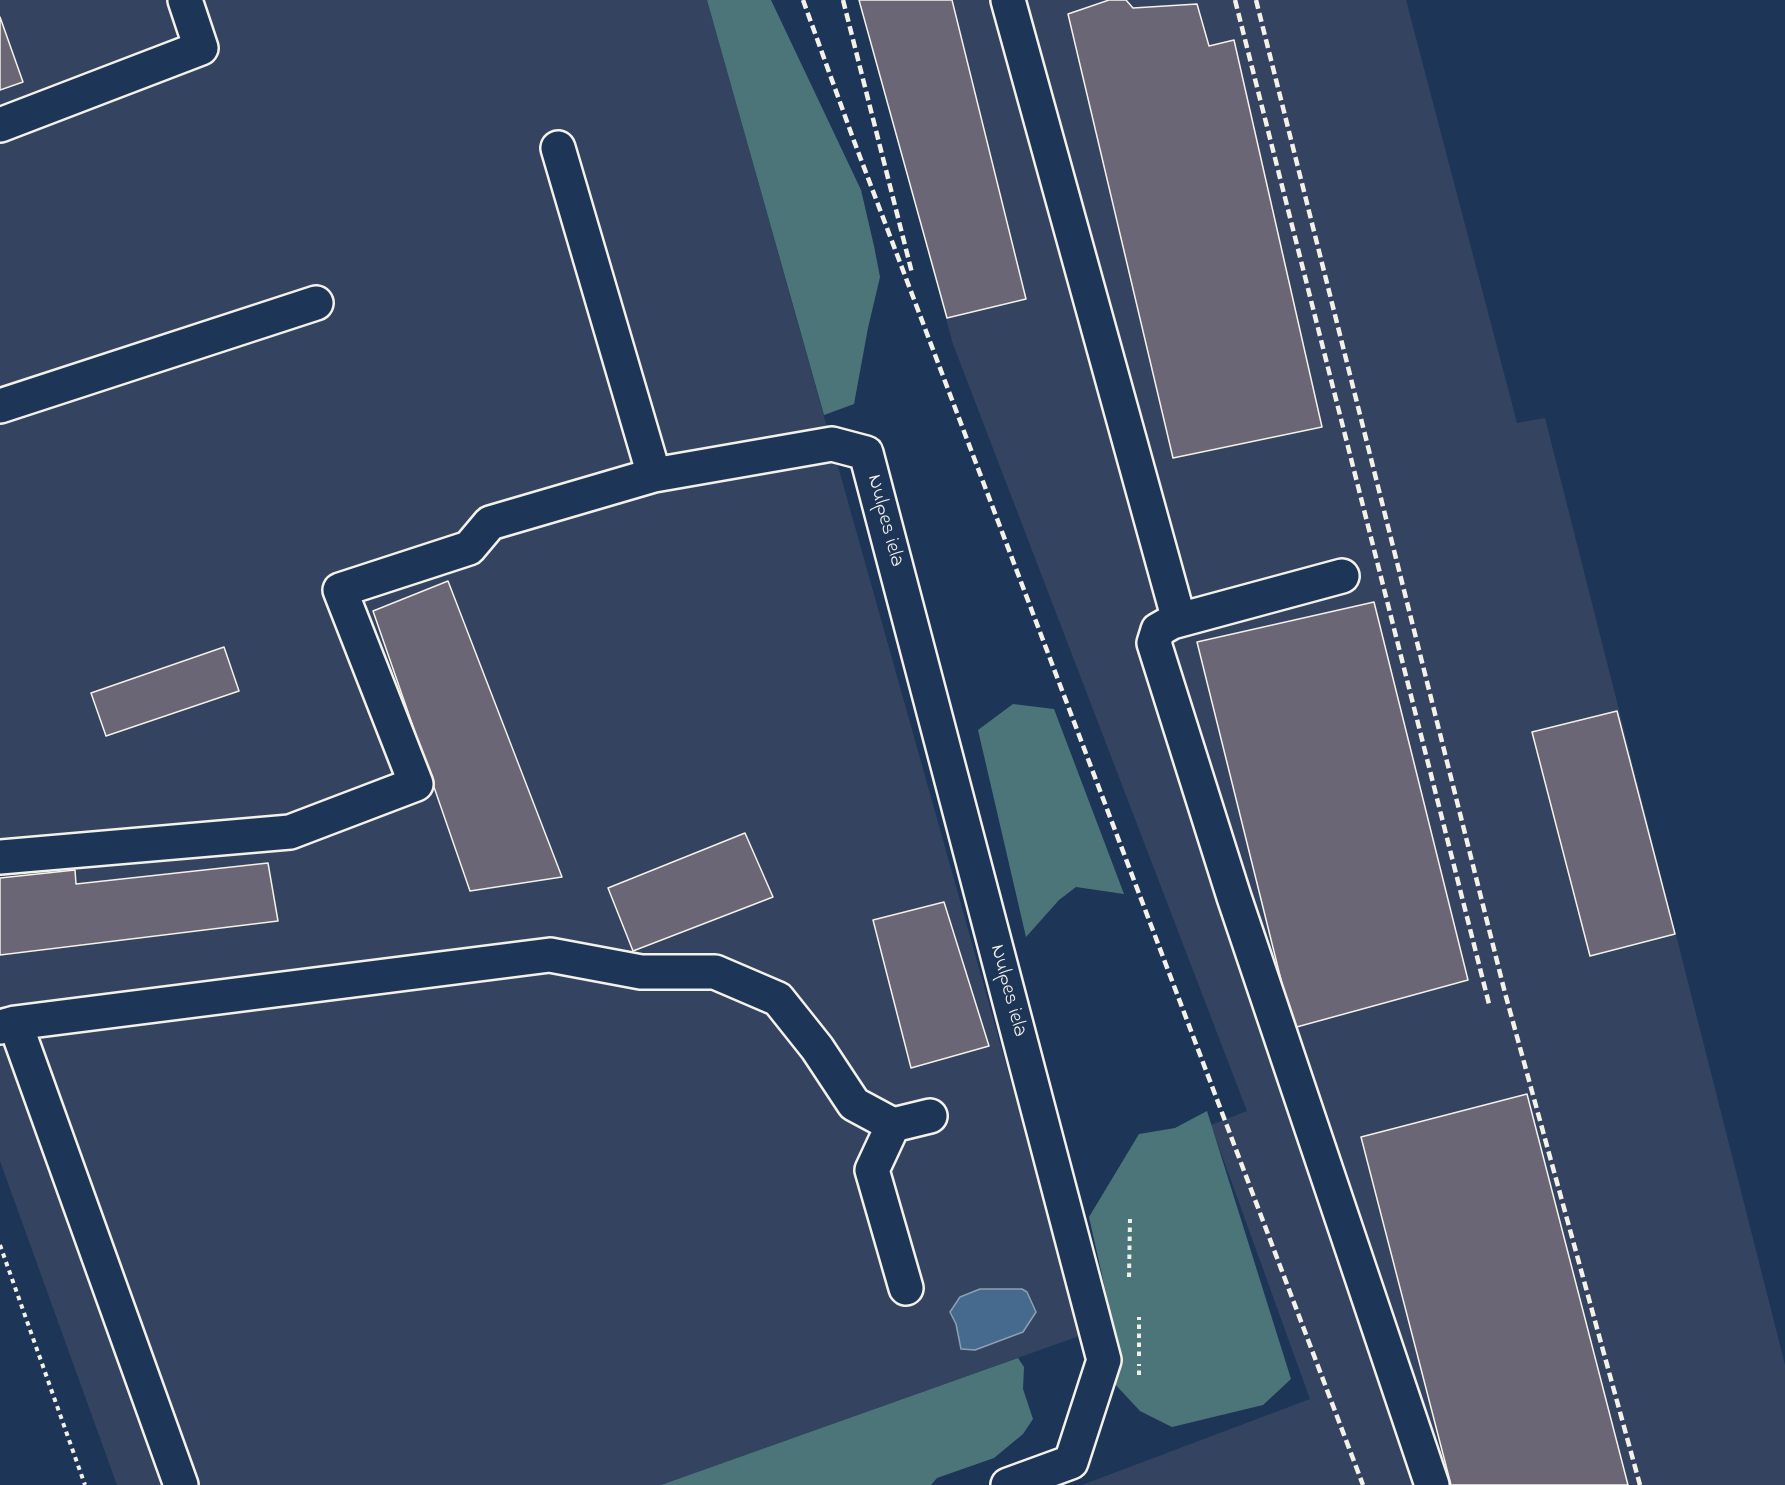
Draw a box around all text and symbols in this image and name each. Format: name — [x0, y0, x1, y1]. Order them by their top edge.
street label: Nulpes iela — [860, 472, 908, 570]
street label: Nulpes iela — [983, 942, 1031, 1040]

